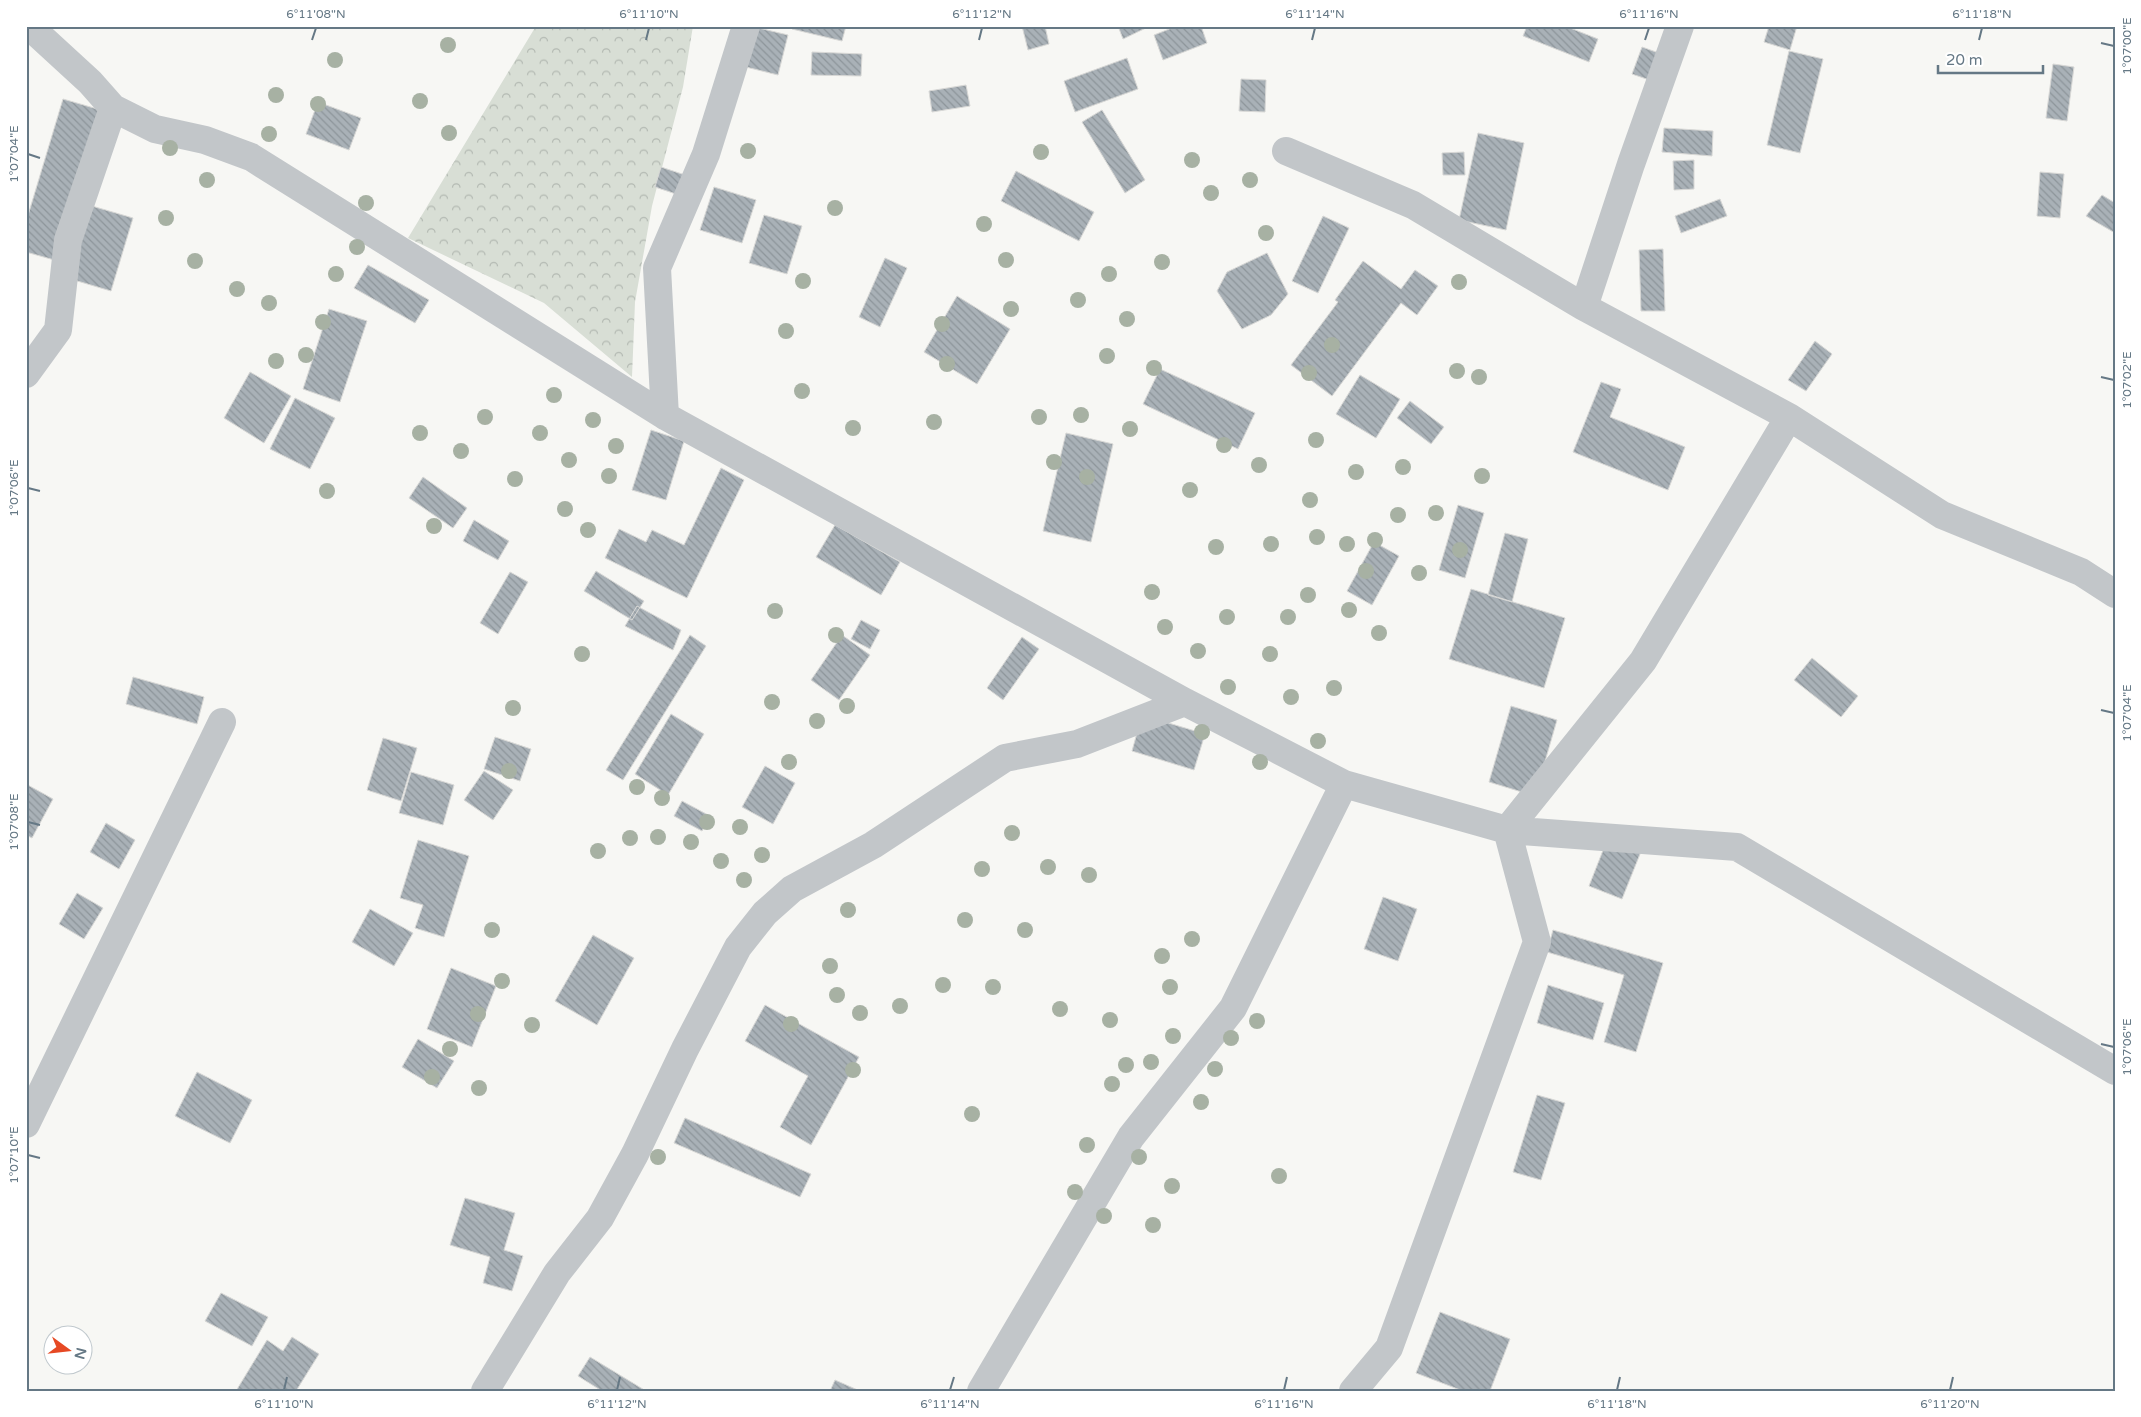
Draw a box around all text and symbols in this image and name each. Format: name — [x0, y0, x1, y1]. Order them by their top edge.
text: 6°11'08"N — [286, 7, 346, 21]
text: 6°11'10"N — [619, 7, 679, 21]
text: 6°11'12"N — [952, 7, 1012, 21]
text: 6°11'14"N — [1285, 7, 1345, 21]
text: 6°11'16"N — [1619, 7, 1679, 21]
text: 6°11'18"N — [1952, 7, 2012, 21]
text: 1°07'00"E — [2120, 17, 2134, 75]
scale bar — [1938, 42, 2044, 74]
text: 20 m — [1946, 51, 1983, 69]
text: 1°07'04"E — [7, 125, 21, 183]
text: 1°07'02"E — [2120, 351, 2134, 409]
text: 1°07'06"E — [7, 459, 21, 517]
text: 1°07'04"E — [2120, 684, 2134, 742]
text: 1°07'08"E — [7, 793, 21, 851]
text: 1°07'06"E — [2120, 1018, 2134, 1076]
text: 1°07'10"E — [7, 1126, 21, 1184]
north arrow — [42, 1324, 92, 1374]
text: N — [70, 1346, 90, 1361]
text: 6°11'10"N — [254, 1397, 314, 1411]
text: 6°11'12"N — [587, 1397, 647, 1411]
text: 6°11'14"N — [920, 1397, 980, 1411]
text: 6°11'16"N — [1254, 1397, 1314, 1411]
text: 6°11'18"N — [1587, 1397, 1647, 1411]
text: 6°11'20"N — [1920, 1397, 1980, 1411]

